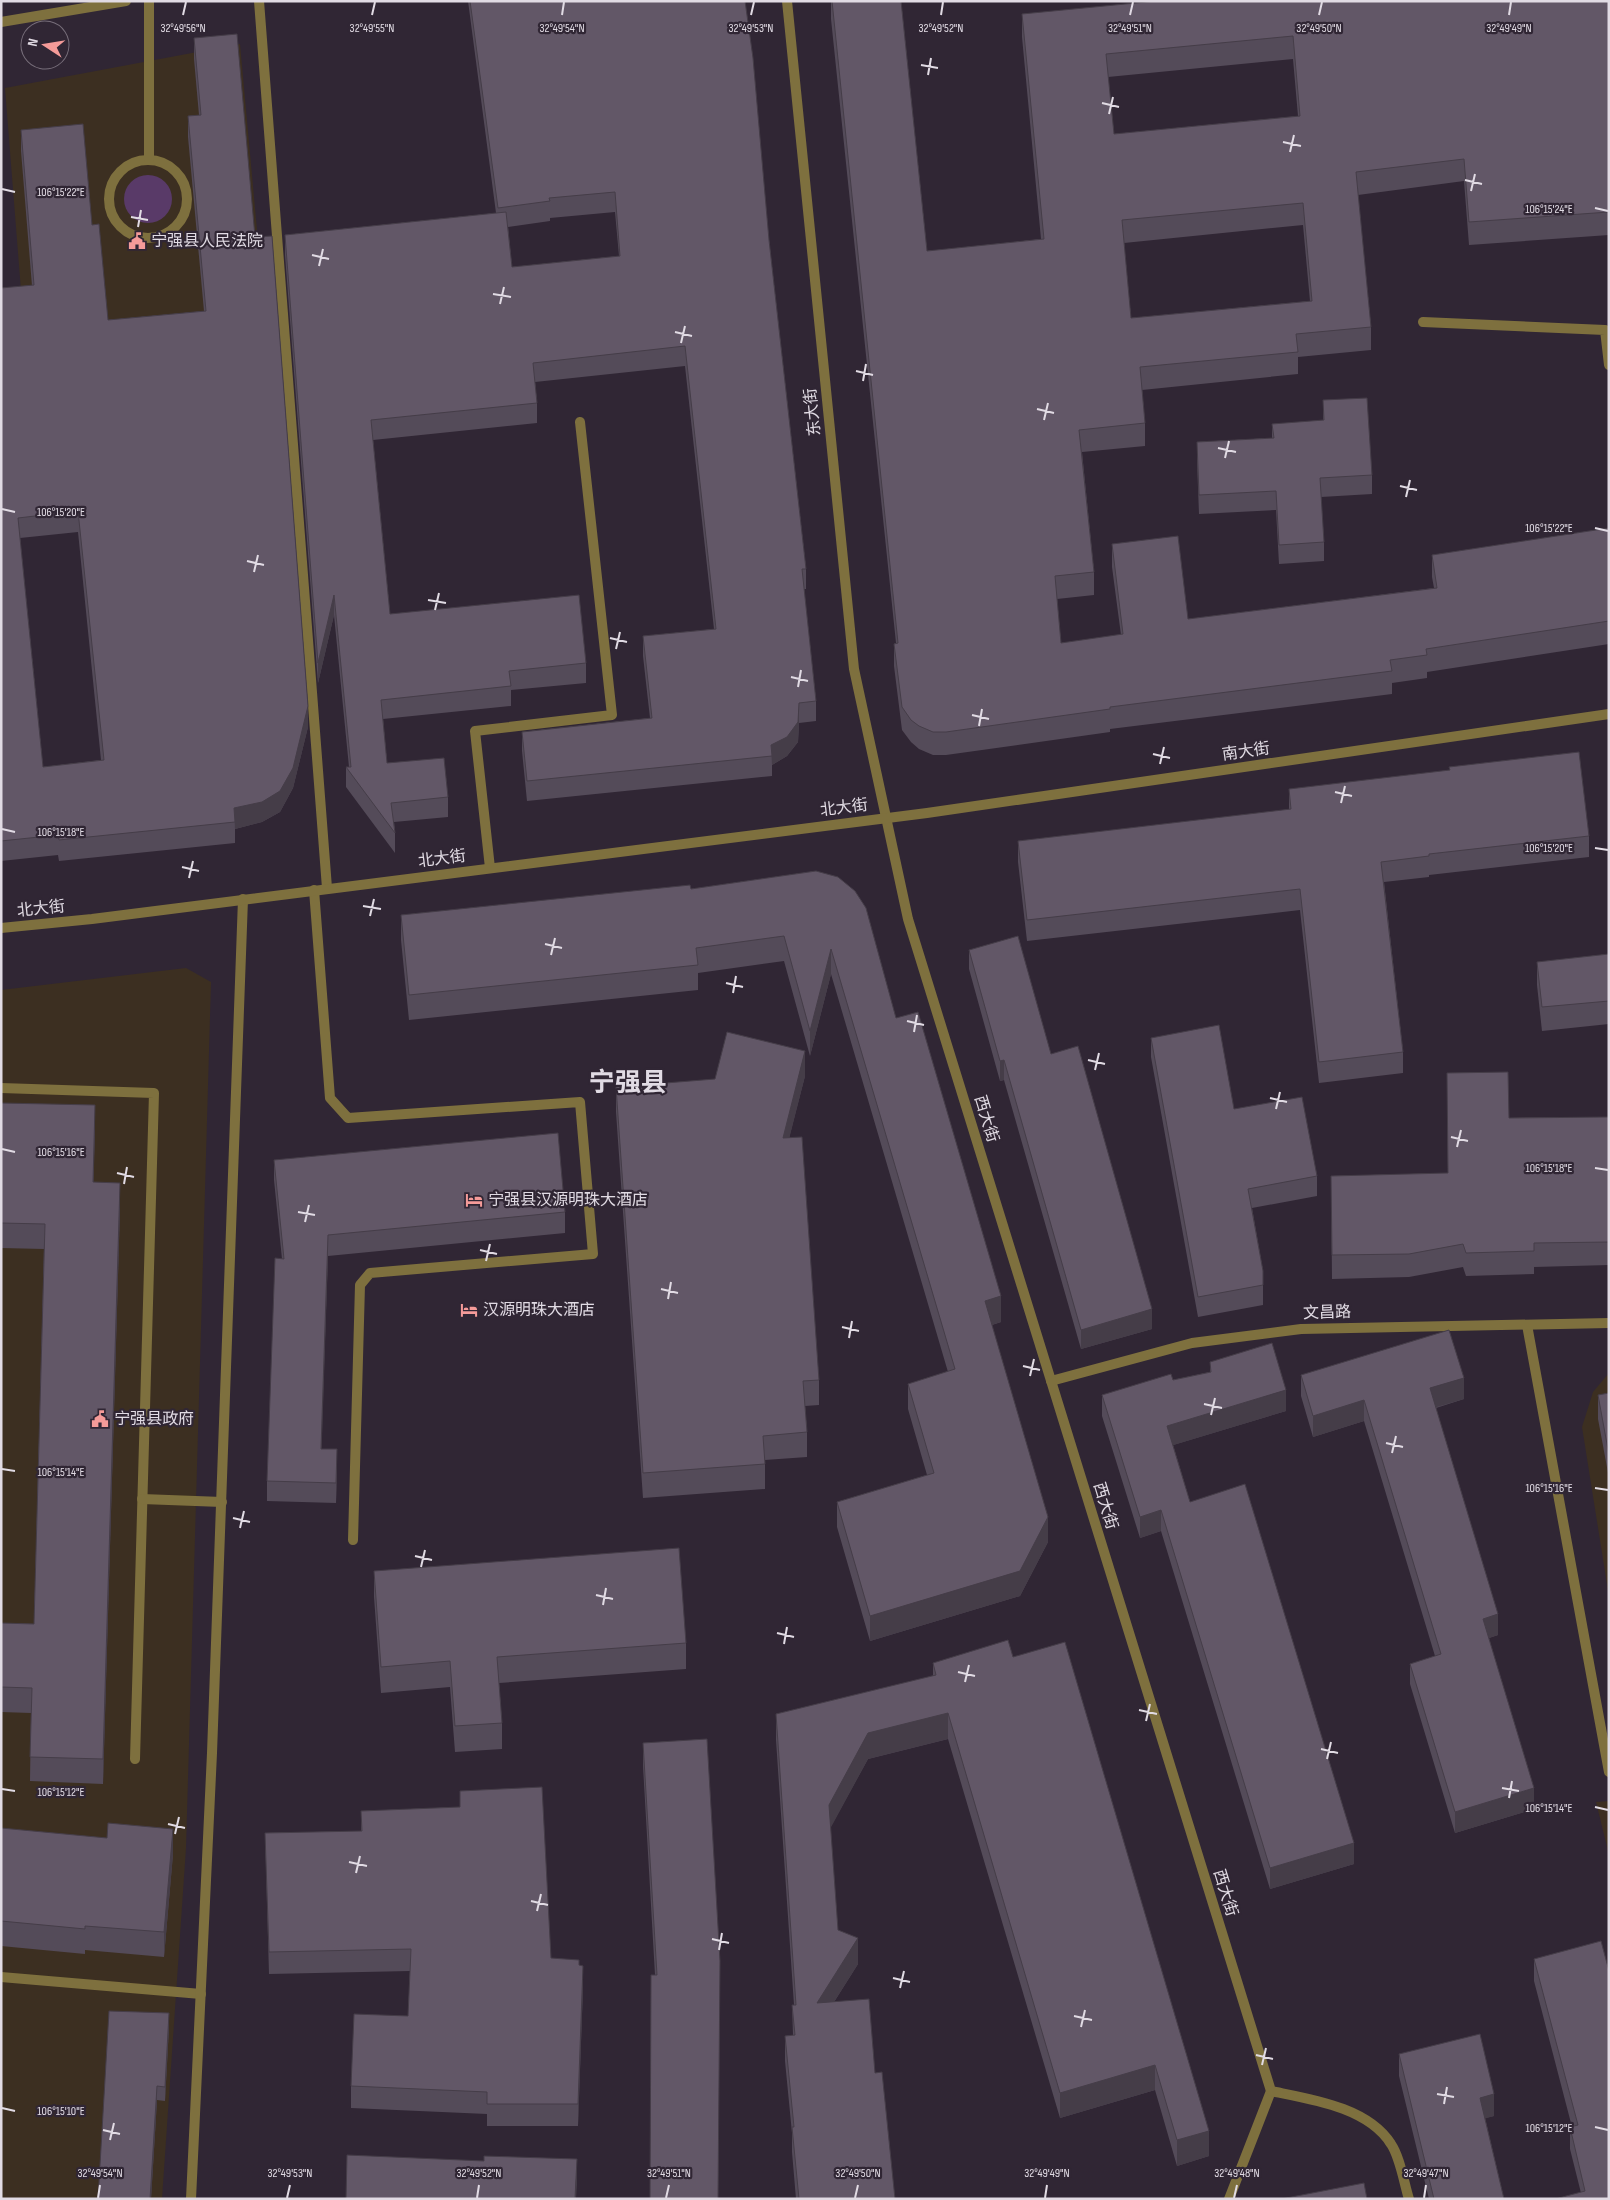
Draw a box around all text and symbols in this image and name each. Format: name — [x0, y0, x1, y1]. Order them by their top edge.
north arrow — [20, 20, 70, 70]
text: 32°49'56"N — [160, 21, 206, 36]
text: 32°49'55"N — [350, 21, 394, 36]
text: 32°49'54"N — [539, 21, 585, 36]
text: 32°49'53"N — [729, 21, 773, 36]
text: 32°49'52"N — [919, 21, 963, 36]
text: 32°49'51"N — [1108, 21, 1152, 36]
text: 32°49'50"N — [1296, 21, 1342, 36]
text: 32°49'49"N — [1486, 21, 1532, 36]
text: N — [24, 37, 42, 48]
text: 106°15'22"E — [37, 185, 85, 200]
text: 106°15'24"E — [1525, 202, 1573, 217]
public building icon: 宁强县人民法院 — [127, 231, 147, 251]
place label: 宁强县人民法院 — [151, 232, 263, 251]
street label: 东大街 — [801, 387, 825, 437]
text: 106°15'20"E — [37, 505, 85, 520]
text: 106°15'22"E — [1525, 521, 1573, 536]
street label: 南大街 — [1221, 739, 1271, 765]
street label: 北大街 — [819, 796, 869, 820]
text: 106°15'18"E — [37, 825, 85, 840]
text: 106°15'20"E — [1525, 841, 1573, 856]
street label: 北大街 — [417, 847, 467, 871]
street label: 北大街 — [16, 897, 66, 921]
district label: 宁强县 — [589, 1068, 667, 1099]
street label: 西大街 — [970, 1093, 1002, 1145]
text: 106°15'16"E — [37, 1145, 85, 1160]
text: 106°15'18"E — [1525, 1161, 1573, 1176]
hotel icon: 宁强县汉源明珠大酒店 — [464, 1190, 484, 1210]
place label: 宁强县汉源明珠大酒店 — [488, 1191, 648, 1210]
hotel icon: 汉源明珠大酒店 — [459, 1300, 479, 1320]
place label: 汉源明珠大酒店 — [483, 1301, 595, 1320]
street label: 文昌路 — [1303, 1303, 1351, 1323]
public building icon: 宁强县政府 — [90, 1409, 110, 1429]
place label: 宁强县政府 — [114, 1410, 194, 1429]
text: 106°15'14"E — [38, 1465, 85, 1480]
street label: 西大街 — [1089, 1480, 1121, 1532]
text: 106°15'16"E — [1525, 1481, 1573, 1496]
text: 106°15'12"E — [37, 1785, 85, 1800]
text: 106°15'14"E — [1526, 1801, 1573, 1816]
street label: 西大街 — [1209, 1867, 1241, 1919]
text: 106°15'10"E — [37, 2104, 85, 2119]
text: 106°15'12"E — [1525, 2121, 1573, 2136]
text: 32°49'54"N — [77, 2166, 123, 2181]
text: 32°49'53"N — [268, 2166, 312, 2181]
text: 32°49'52"N — [457, 2166, 501, 2181]
text: 32°49'51"N — [647, 2166, 691, 2181]
text: 32°49'50"N — [835, 2166, 881, 2181]
text: 32°49'49"N — [1024, 2166, 1070, 2181]
text: 32°49'48"N — [1214, 2166, 1260, 2181]
text: 32°49'47"N — [1403, 2166, 1449, 2181]

